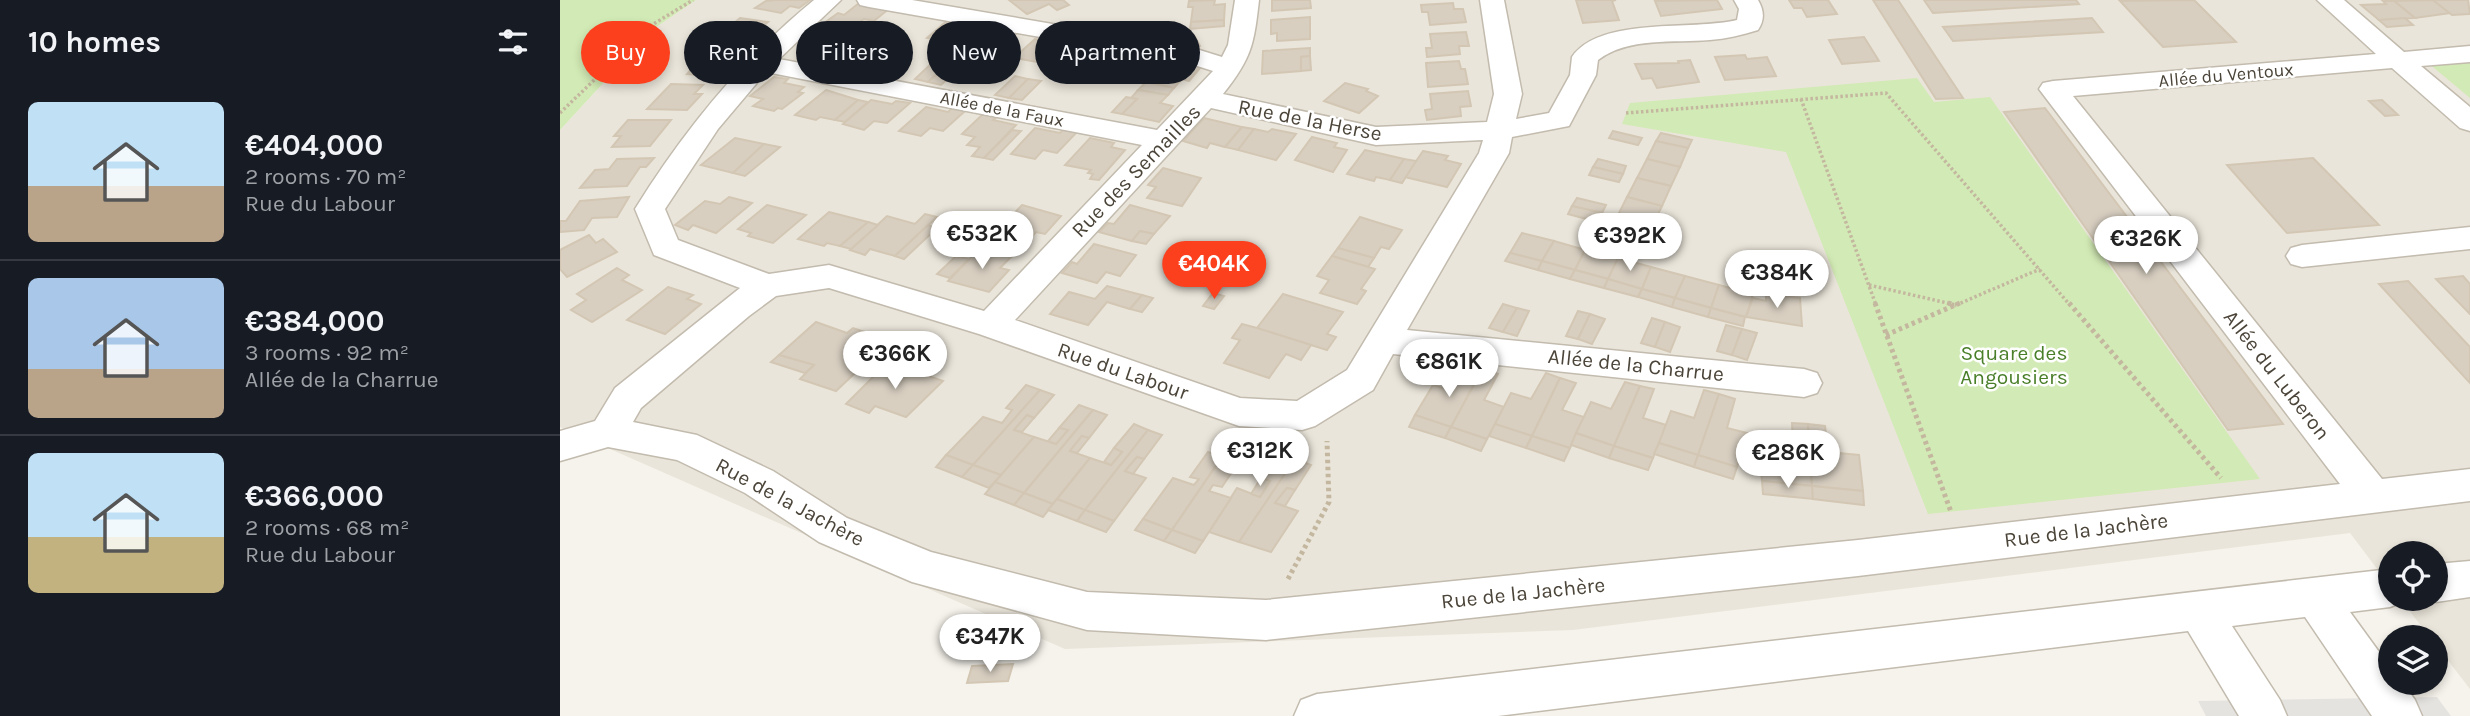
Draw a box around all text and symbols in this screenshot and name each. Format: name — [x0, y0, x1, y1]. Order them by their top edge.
chip: Buy — [581, 21, 670, 84]
chip: Rent — [684, 21, 782, 84]
chip: Filters — [796, 21, 913, 84]
chip: New — [927, 21, 1021, 84]
chip: Apartment — [1035, 21, 1200, 84]
icon: filters — [494, 23, 532, 61]
text: 10 homes — [28, 24, 161, 60]
street label: Allée du Ventoux — [2158, 58, 2294, 92]
street label: Allée de la Faux — [938, 86, 1066, 132]
street label: Rue de la Herse — [1236, 94, 1384, 146]
street label: Rue des Semailles — [1067, 100, 1205, 242]
text: €404,000 — [245, 127, 383, 163]
icon: home — [84, 130, 168, 214]
text: 2 rooms · 70 m² — [245, 163, 407, 190]
text: Rue du Labour — [245, 190, 395, 217]
pin: €532K — [933, 212, 1031, 271]
pin: €392K — [1581, 214, 1679, 273]
pin: €326K — [2097, 216, 2195, 276]
text: €532K — [946, 220, 1018, 247]
text: €392K — [1594, 222, 1666, 249]
text: €326K — [2110, 225, 2182, 252]
pin: €404K — [1165, 242, 1263, 301]
text: €404K — [1178, 250, 1250, 277]
pin: €384K — [1728, 250, 1826, 310]
text: €384K — [1741, 259, 1813, 286]
text: €384,000 — [245, 303, 384, 339]
street label: Allée du Luberon — [2219, 305, 2335, 445]
icon: home — [84, 306, 168, 390]
pin: €366K — [846, 332, 944, 391]
street label: Rue du Labour — [1054, 337, 1192, 405]
text: 3 rooms · 92 m² — [245, 339, 409, 366]
text: €366K — [859, 340, 931, 367]
pin: €861K — [1400, 340, 1498, 399]
park label: Square des Angousiers — [1960, 341, 2068, 389]
street label: Allée de la Charrue — [1547, 344, 1725, 386]
text: €861K — [1416, 348, 1482, 375]
text: Allée de la Charrue — [245, 366, 439, 393]
pin: €312K — [1211, 428, 1309, 488]
pin: €286K — [1739, 430, 1837, 490]
text: €312K — [1227, 437, 1293, 464]
text: €286K — [1752, 439, 1824, 466]
street label: Rue de la Jachère — [712, 453, 868, 551]
text: €366,000 — [245, 478, 384, 514]
icon: home — [84, 481, 168, 565]
street label: Rue de la Jachère — [2003, 508, 2169, 552]
text: 2 rooms · 68 m² — [245, 514, 409, 541]
text: Rue du Labour — [245, 541, 395, 568]
map controls — [2378, 541, 2448, 695]
button: locate — [2378, 541, 2448, 611]
street label: Rue de la Jachère — [1440, 572, 1606, 614]
pin: €347K — [941, 614, 1039, 674]
text: €347K — [955, 623, 1025, 650]
button: layers — [2378, 625, 2448, 695]

